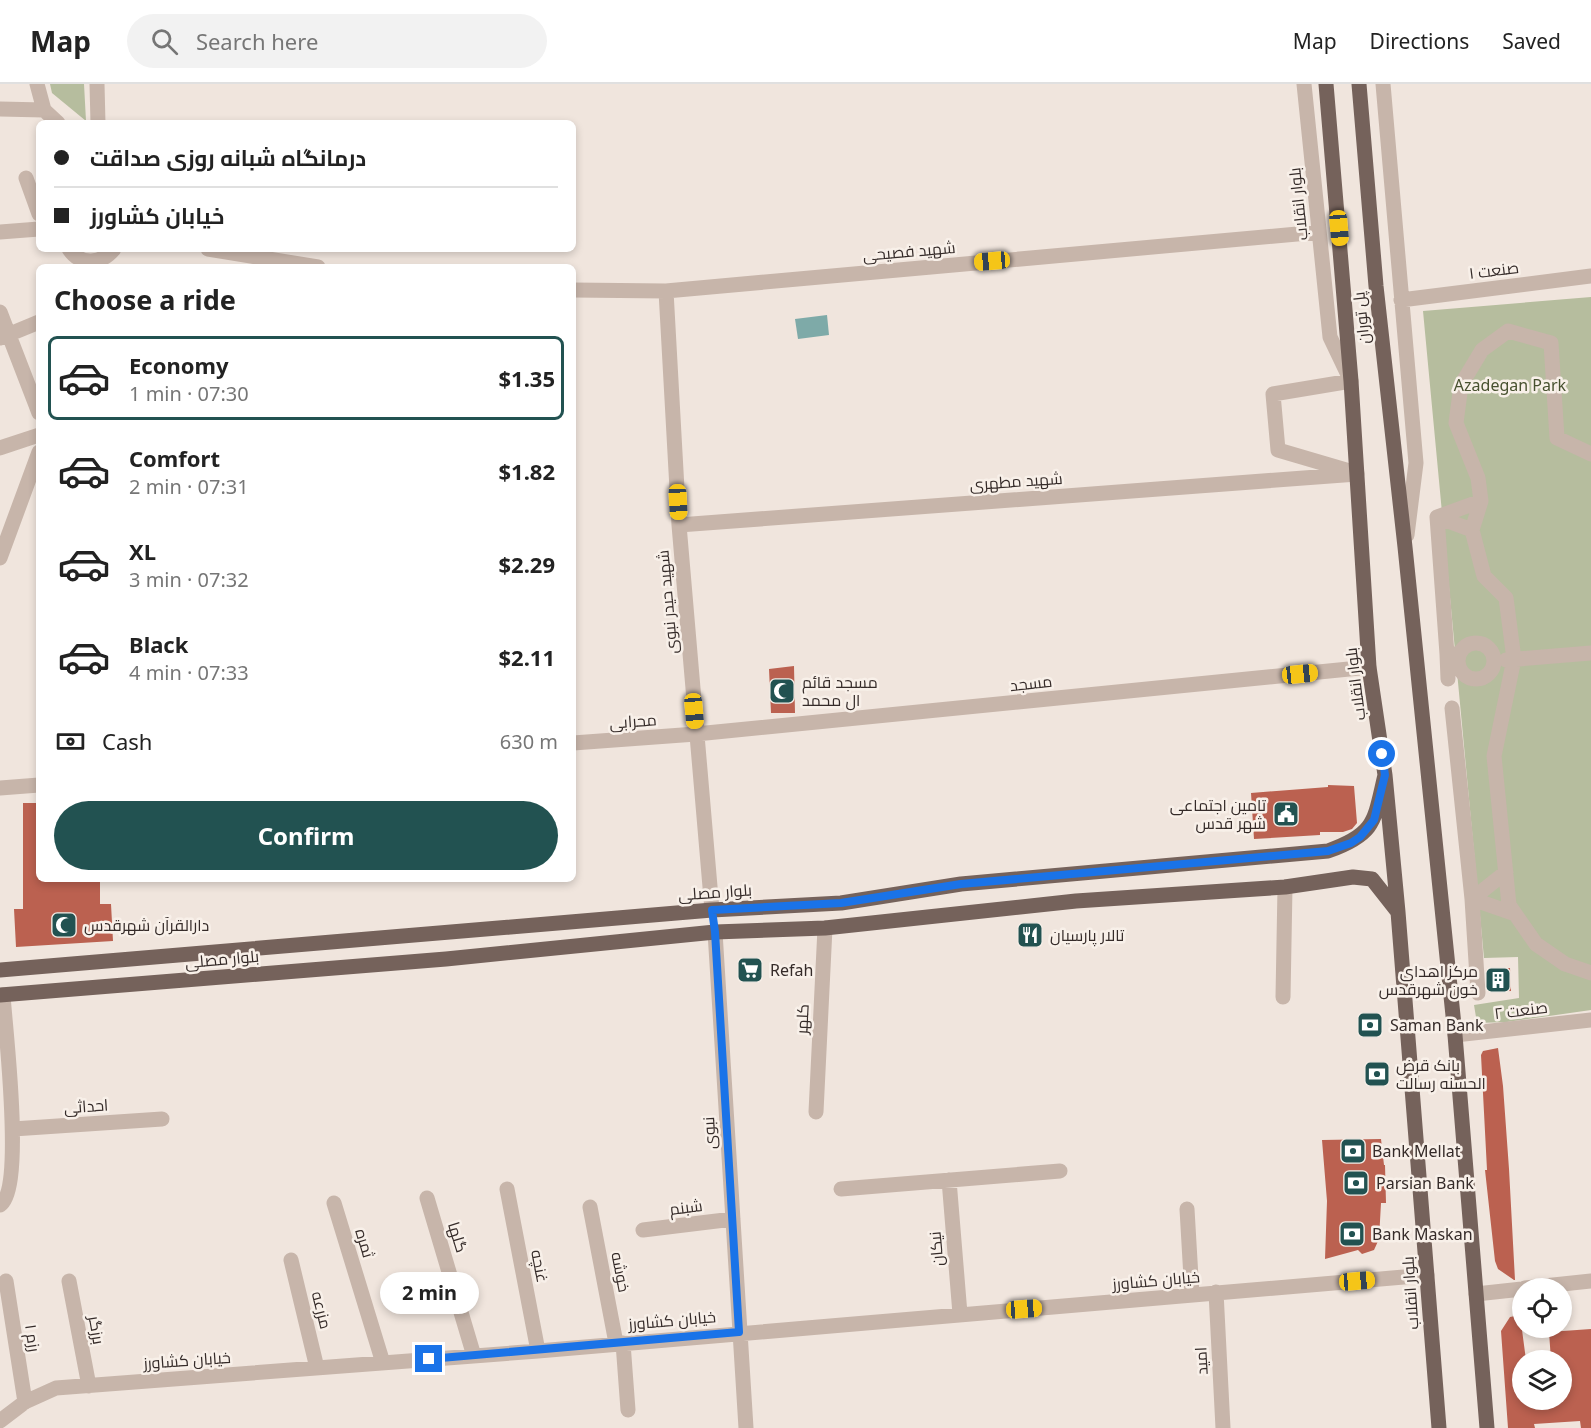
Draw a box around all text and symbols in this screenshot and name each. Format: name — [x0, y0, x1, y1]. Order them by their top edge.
search box — [127, 14, 547, 68]
text: Map — [30, 22, 91, 60]
icon: search — [148, 25, 181, 58]
text: Search here — [196, 26, 318, 56]
text: Map — [1293, 27, 1337, 55]
text: Directions — [1370, 27, 1469, 55]
text: Saved — [1502, 27, 1561, 55]
text: درمانگاه شبانه روزی صداقت — [90, 142, 366, 172]
street label: بلوار انقلاب — [1283, 166, 1313, 242]
text: خیابان کشاورز — [90, 200, 224, 230]
car — [1328, 209, 1350, 247]
street label: شهید فصیحی — [862, 236, 956, 266]
car — [973, 250, 1011, 272]
street label: صنعت ۱ — [1468, 256, 1520, 284]
text: Choose a ride — [54, 281, 236, 318]
street label: پل توران — [1347, 290, 1376, 345]
text: Economy — [129, 350, 228, 380]
icon: car — [57, 351, 111, 405]
text: $1.35 — [498, 363, 555, 393]
park label: Azadegan Park — [1454, 374, 1567, 396]
text: 1 min · 07:30 — [129, 380, 249, 407]
text: Comfort — [129, 443, 220, 473]
icon: car — [57, 444, 111, 498]
text: $1.82 — [498, 456, 555, 486]
street label: شهید مطهری — [969, 467, 1063, 495]
text: 2 min · 07:31 — [129, 473, 249, 500]
car — [668, 484, 688, 520]
text: XL — [129, 536, 156, 566]
icon: car — [57, 537, 111, 591]
text: $2.29 — [498, 549, 555, 579]
street label: شهید حیدر نبوی — [651, 549, 683, 655]
text: 3 min · 07:32 — [129, 566, 249, 593]
text: Black — [129, 629, 188, 659]
icon: car — [57, 630, 111, 684]
text: $2.11 — [498, 642, 555, 672]
street label: بلوار انقلاب — [1340, 646, 1370, 722]
text: 4 min · 07:33 — [129, 659, 249, 686]
car — [1281, 663, 1319, 685]
street label: مسجد — [1009, 670, 1053, 696]
place label: مسجد قائم ال محمد — [802, 671, 878, 711]
mosque icon: مسجد قائم ال محمد — [767, 676, 797, 706]
car — [683, 692, 705, 730]
street label: محرابی — [609, 708, 657, 734]
icon: cash — [54, 725, 87, 758]
text: Cash — [102, 726, 152, 756]
text: 630 m — [500, 728, 558, 755]
route start — [1368, 740, 1395, 767]
place label: تامین اجتماعی شهر قدس — [1170, 794, 1267, 834]
public building icon: تامین اجتماعی شهر قدس — [1271, 799, 1301, 829]
button: Confirm — [54, 801, 558, 870]
street label: بلوار مصلی — [677, 878, 753, 906]
mosque icon: دارالقرآن شهرقدس — [49, 910, 79, 940]
place label: دارالقرآن شهرقدس — [84, 914, 209, 936]
restaurant icon: تالار پارسیان — [1015, 920, 1045, 950]
place label: تالار پارسیان — [1050, 924, 1125, 947]
street label: بلوار مصلی — [184, 945, 260, 973]
supermarket icon: Refah — [735, 955, 765, 985]
place label: Refah — [770, 959, 813, 981]
place label: مرکز اهدای خون شهرقدس — [1379, 960, 1478, 1000]
building icon: مرکز اهدای خون شهرقدس — [1483, 965, 1513, 995]
street label: صنعت ۲ — [1493, 996, 1549, 1024]
street label: کلهر — [790, 1003, 814, 1036]
bank icon: Saman Bank — [1355, 1010, 1385, 1040]
place label: Saman Bank — [1390, 1014, 1484, 1036]
place label: بانک قرض الحسنه رسالت — [1396, 1054, 1486, 1094]
bank icon: بانک قرض الحسنه رسالت — [1362, 1059, 1392, 1089]
street label: احداثی — [63, 1093, 109, 1119]
street label: نبوی — [697, 1116, 721, 1150]
bank icon: Bank Mellat — [1338, 1136, 1368, 1166]
place label: Bank Mellat — [1372, 1140, 1461, 1162]
bank icon: Parsian Bank — [1341, 1168, 1371, 1198]
place label: Parsian Bank — [1376, 1172, 1474, 1194]
street label: شبنم — [668, 1194, 704, 1221]
street label: گلها — [443, 1219, 473, 1255]
bank icon: Bank Maskan — [1337, 1219, 1367, 1249]
place label: Bank Maskan — [1372, 1223, 1473, 1245]
street label: ثمره — [350, 1226, 380, 1261]
street label: نیکان — [924, 1231, 948, 1267]
street label: غنچه — [525, 1248, 554, 1285]
street label: خوشه — [606, 1250, 636, 1294]
street label: بلوار انقلاب — [1396, 1256, 1424, 1330]
street label: خیابان کشاورز — [1110, 1265, 1201, 1295]
car — [1338, 1270, 1376, 1292]
callout: 2 min — [380, 1272, 478, 1314]
map controls — [1512, 1278, 1572, 1410]
button: locate — [1512, 1278, 1572, 1338]
text: 2 min — [402, 1279, 457, 1306]
street label: مزرعه — [307, 1289, 337, 1331]
car — [1005, 1299, 1043, 1319]
street label: خیابان کشاورز — [626, 1305, 717, 1335]
street label: برزگر — [83, 1313, 110, 1346]
street label: رزم ۱ — [19, 1323, 46, 1353]
route end — [415, 1345, 442, 1372]
street label: خیابان کشاورز — [141, 1346, 232, 1374]
street label: امید — [1189, 1347, 1213, 1375]
button: layers — [1512, 1350, 1572, 1410]

